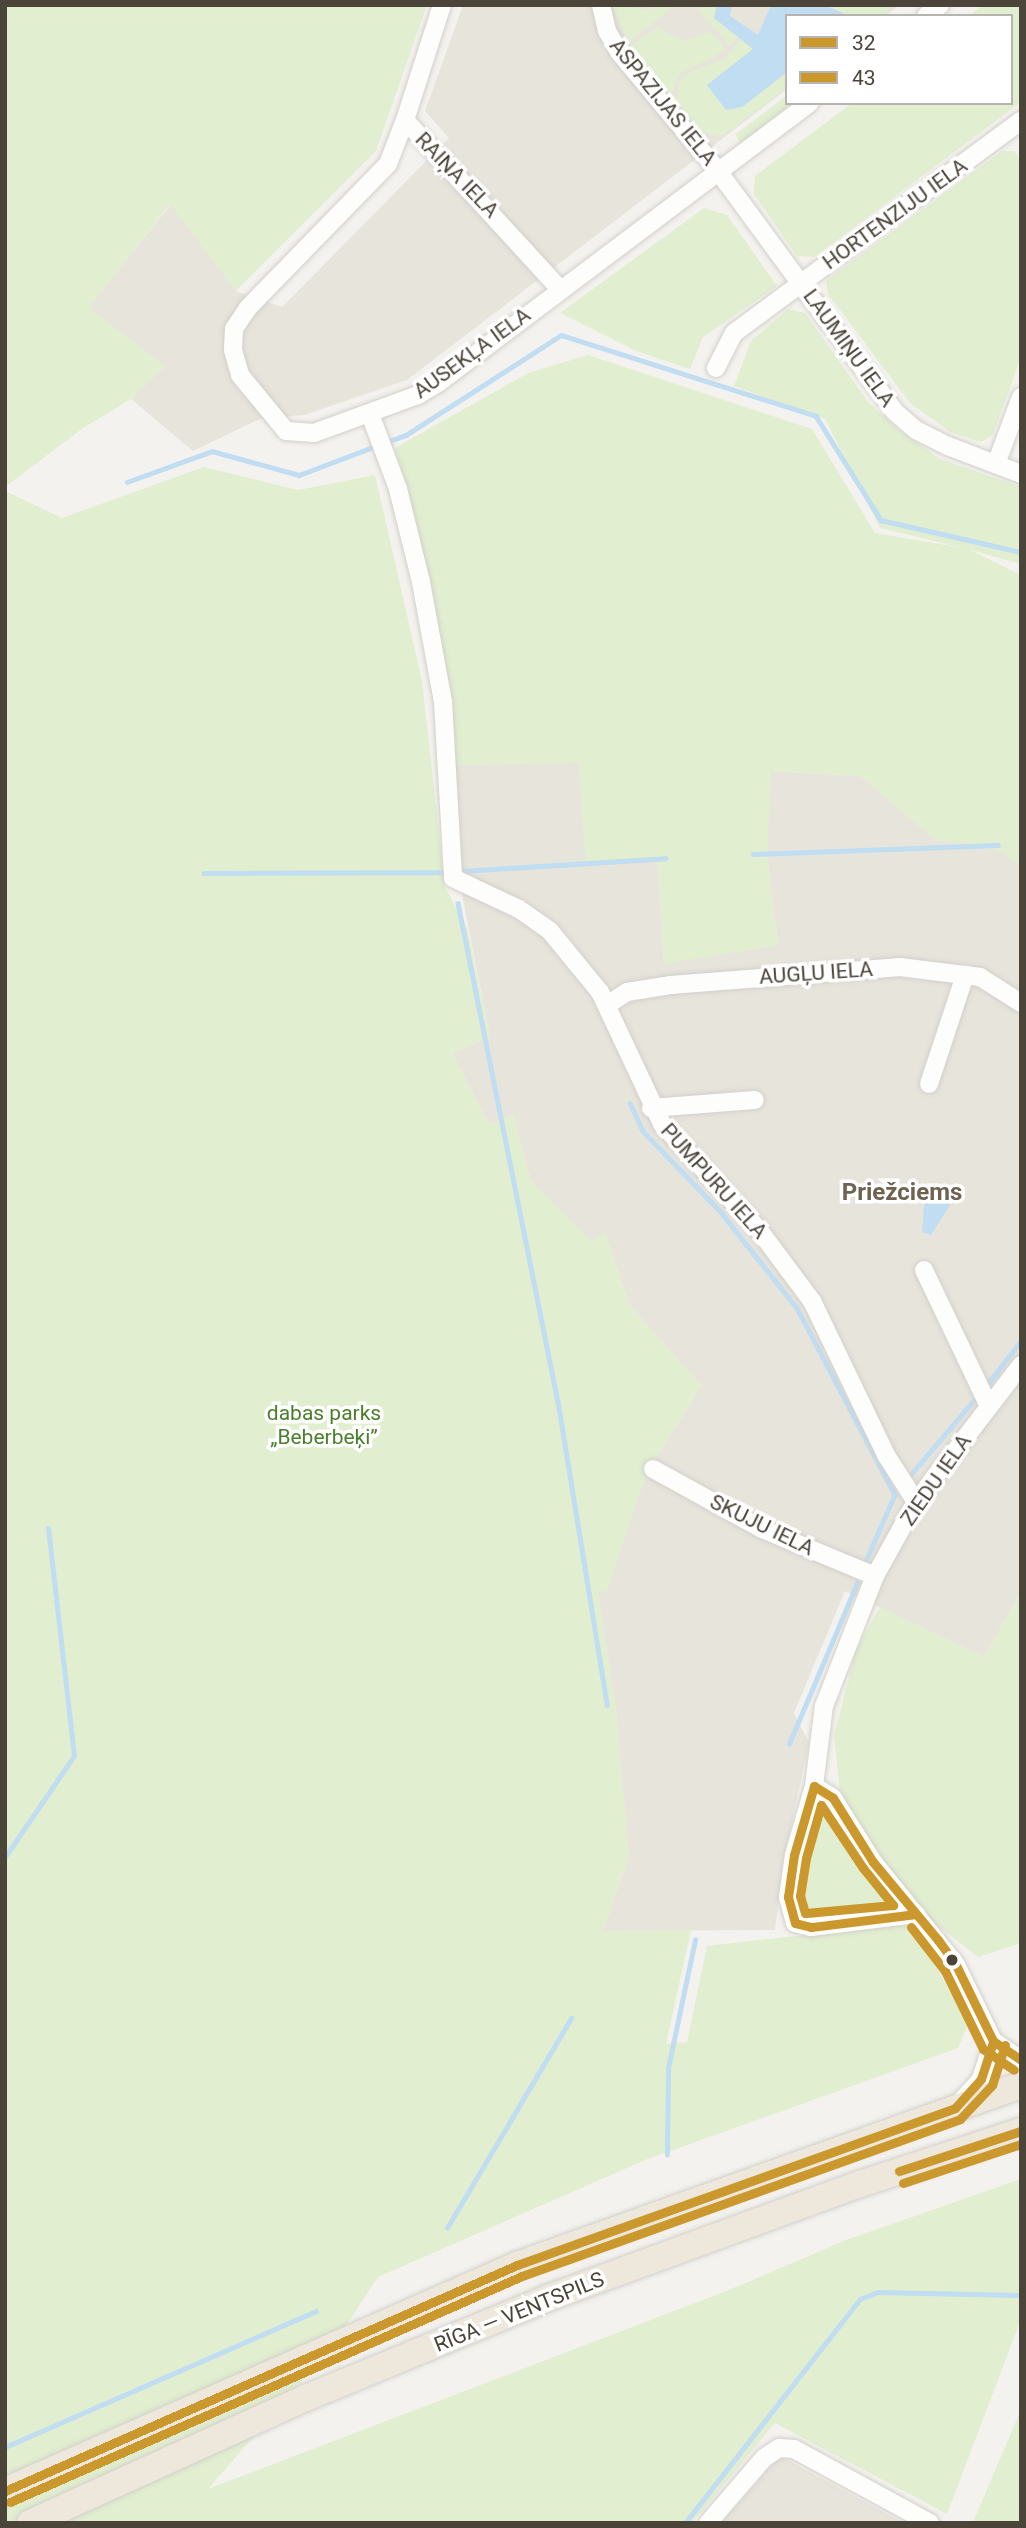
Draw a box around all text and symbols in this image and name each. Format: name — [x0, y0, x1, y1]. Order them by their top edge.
legend — [785, 14, 1012, 105]
text: 32 — [852, 31, 876, 55]
street label: ASPAZIJAS IELA — [604, 34, 722, 170]
text: 43 — [852, 66, 876, 90]
street label: RAIŅA IELA — [410, 127, 504, 223]
street label: HORTENZIJU IELA — [818, 153, 972, 275]
street label: LAUMIŅU IELA — [798, 284, 900, 412]
street label: AUSEKĻA IELA — [409, 302, 535, 404]
street label: AUGĻU IELA — [758, 956, 874, 990]
street label: PUMPURU IELA — [656, 1118, 772, 1244]
district label: Priežciems — [842, 1179, 962, 1207]
park label: dabas parks „Beberbeķi” — [267, 1400, 381, 1450]
street label: ZIEDU IELA — [895, 1429, 977, 1531]
street label: SKUJU IELA — [706, 1489, 818, 1561]
unlabelled marker — [945, 1953, 959, 1967]
street label: RĪGA — VENTSPILS — [430, 2266, 608, 2358]

